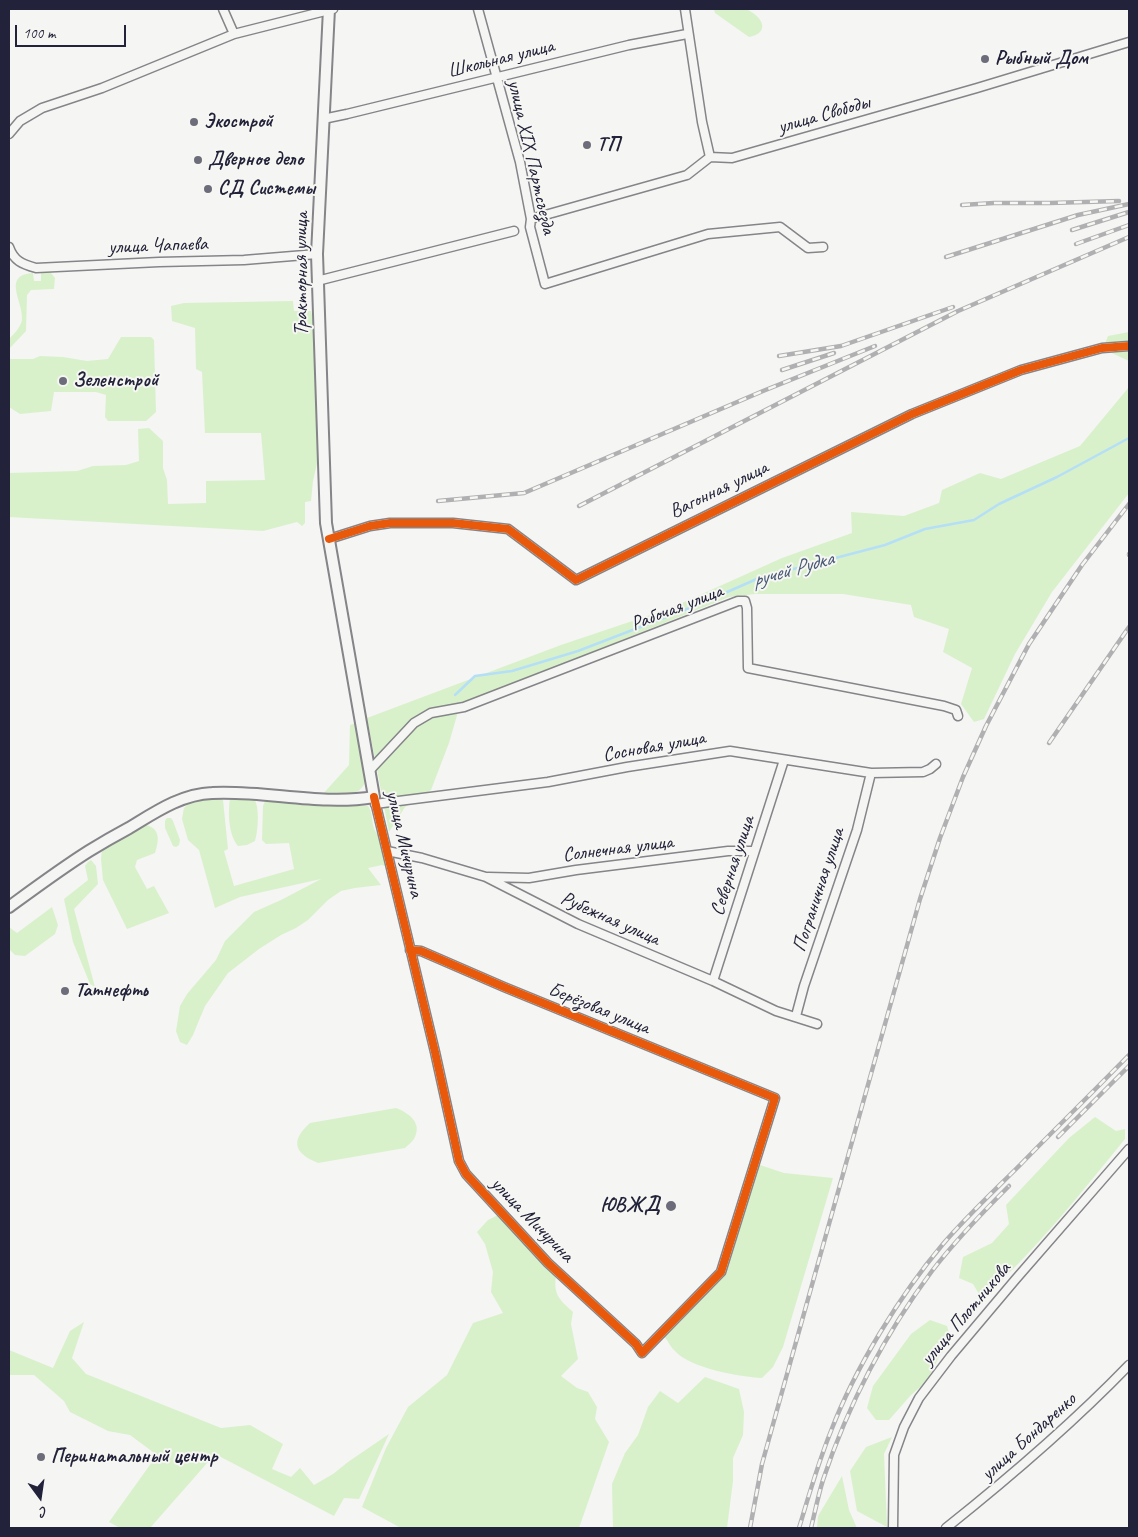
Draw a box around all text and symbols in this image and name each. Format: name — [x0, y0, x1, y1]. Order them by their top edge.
scale bar — [18, 15, 129, 47]
text: 100 m — [23, 24, 55, 43]
street label: Школьная улица — [445, 34, 557, 84]
place label: Рыбный Дом — [995, 47, 1088, 71]
marker: Рыбный Дом — [979, 53, 991, 65]
street label: улица XIX Партсъезда — [502, 77, 560, 237]
street label: улица Свободы — [775, 90, 873, 140]
place label: Экострой — [204, 110, 273, 134]
marker: Экострой — [188, 116, 200, 128]
place label: ТП — [597, 133, 619, 157]
marker: ТП — [581, 139, 593, 151]
place label: Дверное дело — [208, 148, 303, 172]
marker: Дверное дело — [192, 154, 204, 166]
place label: СД Системы — [218, 177, 315, 201]
marker: СД Системы — [202, 183, 214, 195]
street label: Тракторная улица — [290, 212, 314, 336]
street label: улица Чапаева — [108, 232, 208, 260]
place label: Зеленстрой — [73, 369, 158, 393]
marker: Зеленстрой — [57, 375, 69, 387]
street label: Вагонная улица — [666, 456, 772, 524]
water label: ручей Рудка — [750, 546, 836, 594]
street label: Рабочая улица — [628, 580, 726, 636]
street label: Сосновая улица — [601, 726, 707, 768]
street label: улица Мичурина — [380, 788, 428, 900]
street label: Северная улица — [706, 813, 760, 919]
street label: Пограничная улица — [788, 825, 850, 955]
street label: Солнечная улица — [561, 830, 675, 868]
street label: Рубежная улица — [557, 886, 663, 952]
street label: Берёзовая улица — [545, 978, 653, 1040]
place label: Татнефть — [75, 979, 148, 1003]
marker: Татнефть — [59, 985, 71, 997]
street label: улица Мичурина — [485, 1172, 579, 1268]
place label: ЮВЖД — [601, 1194, 660, 1218]
marker: ЮВЖД — [664, 1199, 678, 1213]
street label: улица Плотникова — [916, 1257, 1016, 1371]
street label: улица Бондаренко — [976, 1388, 1082, 1486]
place label: Перинатальный центр — [51, 1445, 217, 1469]
marker: Перинатальный центр — [35, 1451, 47, 1463]
north arrow — [15, 1472, 65, 1522]
text: С — [38, 1503, 49, 1521]

